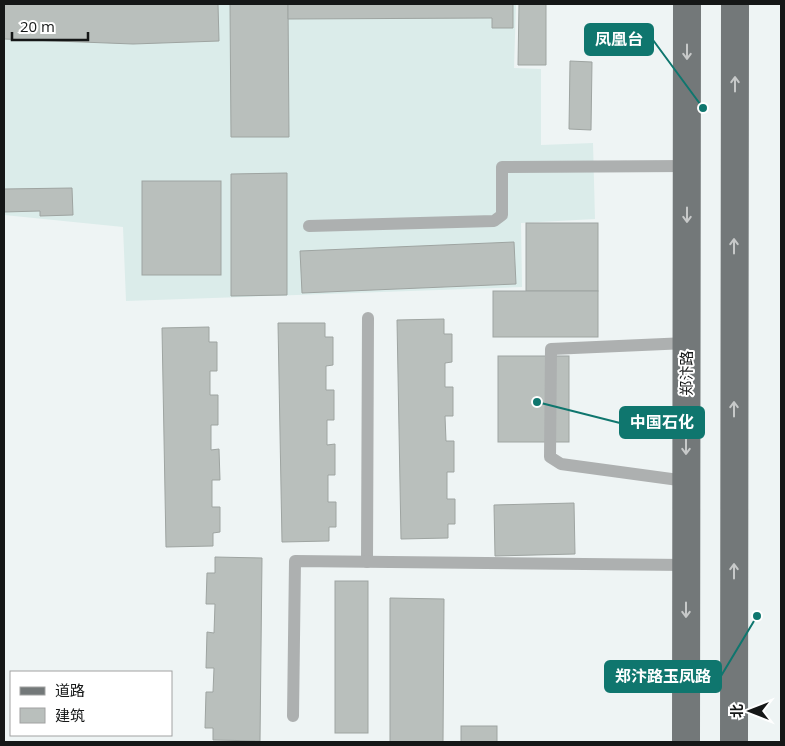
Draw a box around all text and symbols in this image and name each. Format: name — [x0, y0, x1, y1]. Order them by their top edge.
scale bar — [12, 10, 89, 42]
text: 20 m — [20, 16, 55, 36]
callout: 凤凰台 — [585, 24, 653, 55]
text: 凤凰台 — [595, 28, 643, 50]
one-way arrow — [682, 44, 692, 60]
one-way arrow — [730, 76, 740, 92]
one-way arrow — [682, 206, 692, 223]
one-way arrow — [729, 238, 739, 254]
street label: 郑汴路 — [676, 350, 696, 396]
one-way arrow — [729, 401, 739, 417]
callout: 中国石化 — [620, 407, 704, 438]
text: 中国石化 — [630, 411, 694, 433]
one-way arrow — [681, 439, 691, 455]
one-way arrow — [729, 563, 739, 580]
one-way arrow — [681, 602, 691, 618]
callout: 郑汴路玉凤路 — [605, 661, 721, 692]
text: 郑汴路玉凤路 — [615, 665, 711, 687]
legend — [10, 671, 172, 736]
text: 道路 — [55, 680, 85, 700]
north arrow — [725, 686, 775, 736]
text: 北 — [727, 704, 746, 718]
text: 建筑 — [55, 705, 85, 725]

